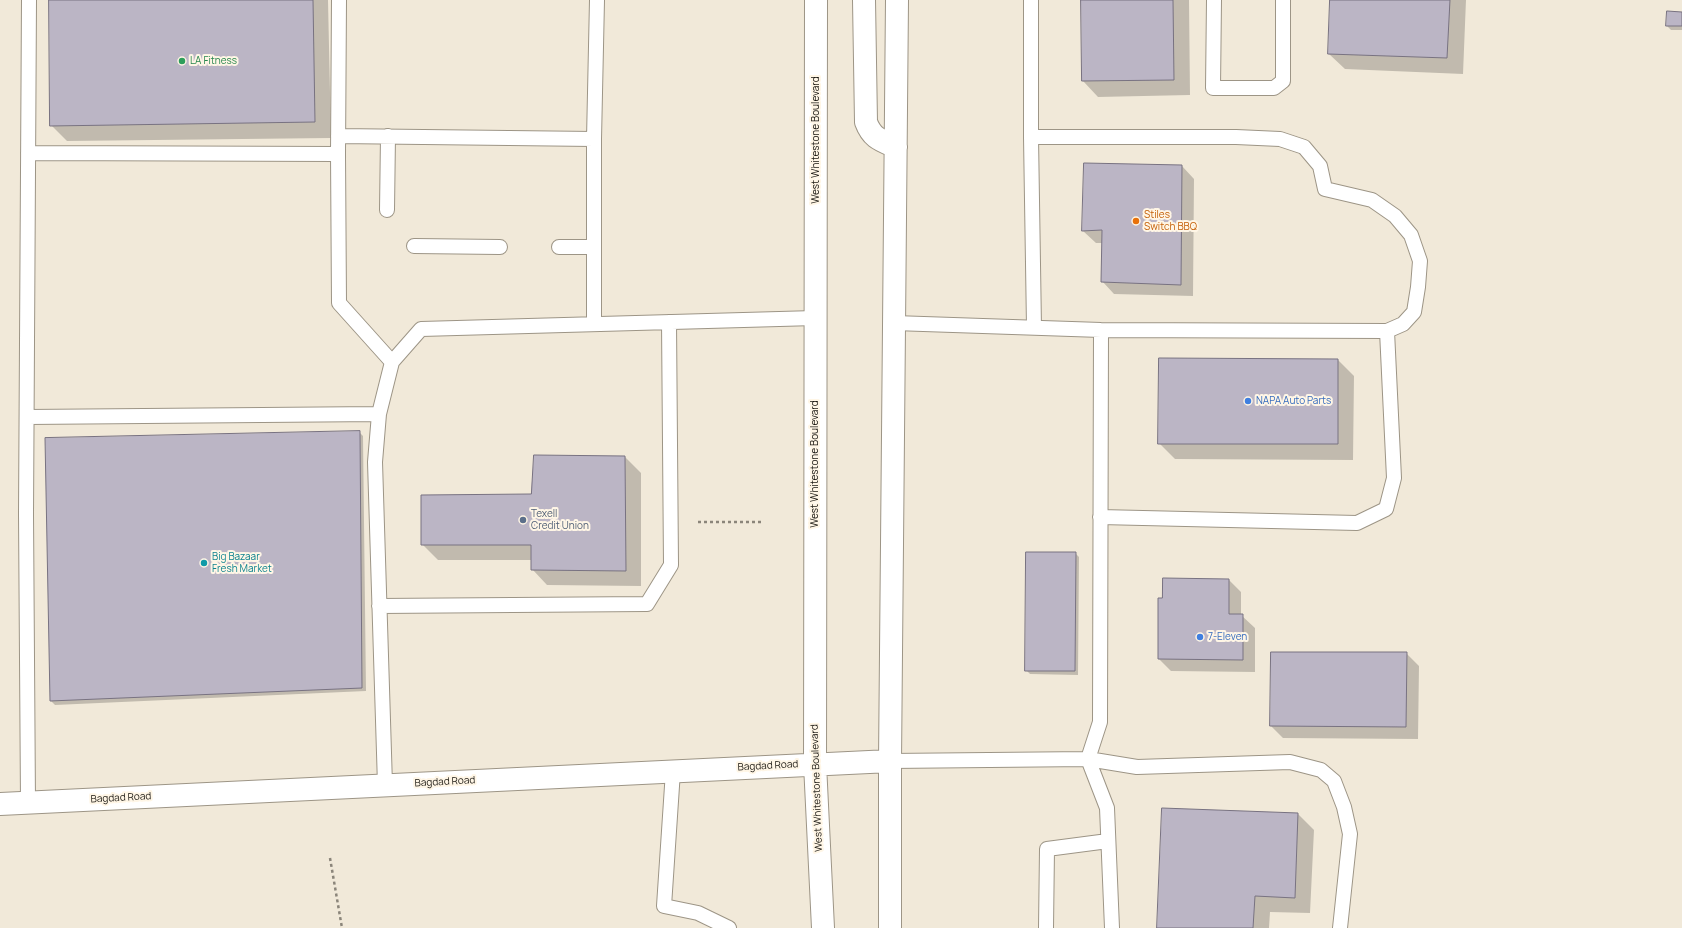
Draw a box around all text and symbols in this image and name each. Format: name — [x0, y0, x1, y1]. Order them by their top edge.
place label: LA Fitness — [190, 55, 237, 67]
marker: LA Fitness — [177, 56, 187, 66]
street label: West Whitestone Boulevard — [810, 76, 822, 204]
place label: Stiles Switch BBQ — [1144, 209, 1197, 232]
marker: Stiles Switch BBQ — [1131, 216, 1141, 226]
place label: NAPA Auto Parts — [1256, 395, 1331, 407]
marker: NAPA Auto Parts — [1243, 396, 1253, 406]
street label: West Whitestone Boulevard — [809, 400, 821, 528]
place label: Texell Credit Union — [531, 508, 589, 532]
marker: Texell Credit Union — [518, 515, 528, 525]
place label: Big Bazaar Fresh Market — [212, 551, 272, 574]
marker: Big Bazaar Fresh Market — [199, 558, 209, 568]
place label: 7-Eleven — [1208, 631, 1247, 643]
marker: 7-Eleven — [1195, 632, 1205, 642]
street label: West Whitestone Boulevard — [809, 724, 825, 852]
street label: Bagdad Road — [737, 758, 799, 774]
street label: Bagdad Road — [414, 774, 476, 790]
street label: Bagdad Road — [90, 790, 152, 806]

